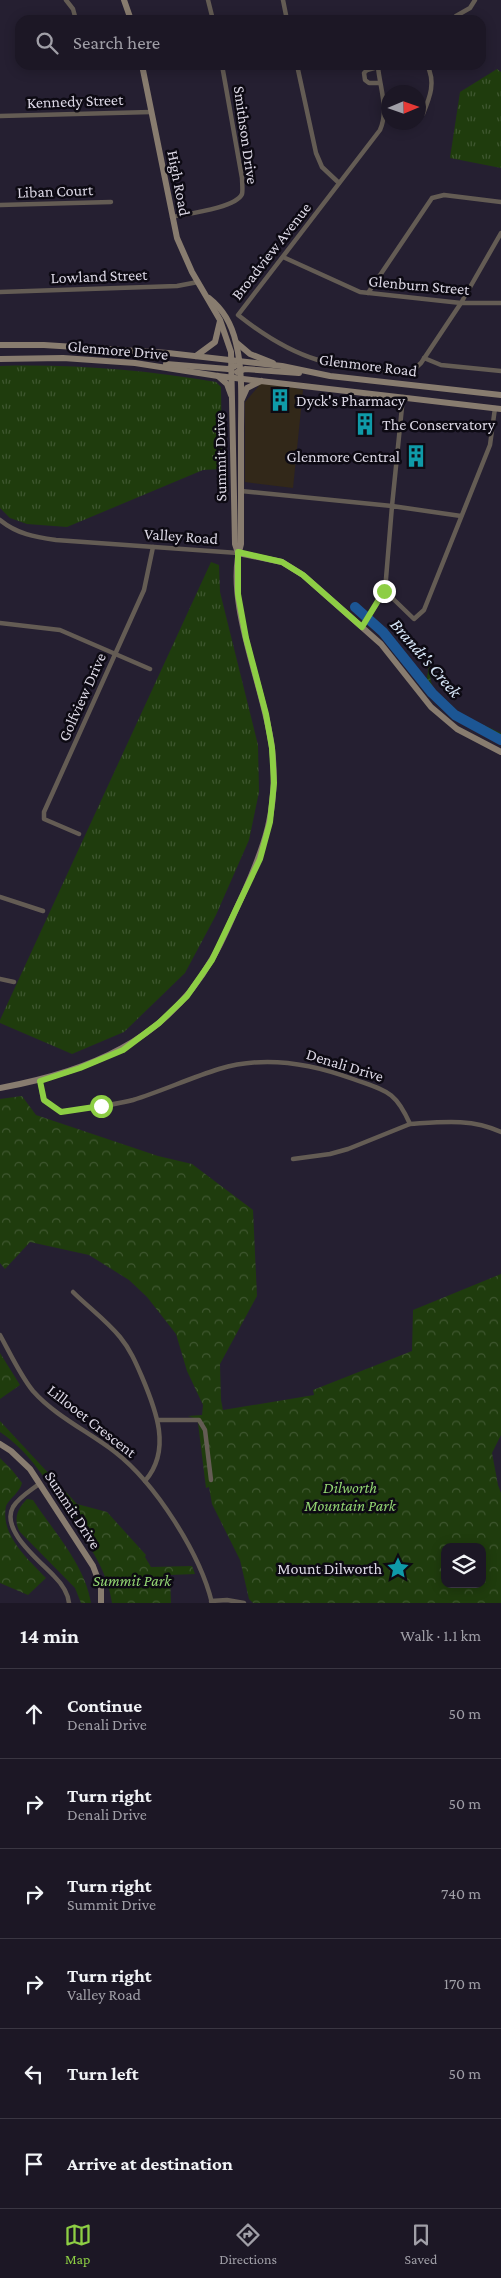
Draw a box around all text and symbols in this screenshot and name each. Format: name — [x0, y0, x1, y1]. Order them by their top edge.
search box — [15, 15, 486, 70]
icon: search — [33, 29, 61, 57]
text: Search here — [73, 32, 160, 53]
street label: Smithson Drive — [231, 85, 261, 185]
north arrow — [381, 85, 426, 130]
street label: Kennedy Street — [26, 91, 124, 112]
street label: High Road — [163, 149, 194, 218]
street label: Liban Court — [17, 181, 94, 201]
street label: Broadview Avenue — [228, 199, 314, 303]
street label: Lowland Street — [50, 266, 148, 286]
street label: Glenburn Street — [368, 272, 471, 298]
street label: Glenmore Drive — [67, 337, 169, 363]
street label: Glenmore Road — [318, 351, 419, 380]
building icon: Dyck's Pharmacy — [267, 387, 293, 413]
place label: Dyck's Pharmacy — [296, 392, 406, 410]
building icon: The Conservatory — [352, 411, 378, 437]
street label: Summit Drive — [211, 412, 229, 502]
place label: The Conservatory — [382, 416, 496, 434]
building icon: Glenmore Central — [403, 443, 429, 469]
place label: Glenmore Central — [287, 448, 400, 465]
street label: Valley Road — [143, 525, 219, 548]
route end — [373, 580, 396, 603]
water label: Brandt's Creek — [386, 614, 466, 702]
street label: Golfview Drive — [55, 650, 109, 744]
street label: Denali Drive — [304, 1045, 386, 1085]
route start — [90, 1095, 113, 1118]
street label: Lillooet Crescent — [44, 1381, 140, 1461]
street label: Summit Drive — [42, 1468, 104, 1552]
park label: Dilworth Mountain Park — [303, 1479, 397, 1514]
map controls — [441, 1543, 486, 1588]
button: layers — [441, 1543, 486, 1588]
place icon: Mount Dilworth — [385, 1555, 411, 1581]
place label: Mount Dilworth — [277, 1560, 382, 1577]
park label: Summit Park — [93, 1572, 172, 1589]
text: 14 min — [20, 1624, 79, 1648]
text: Walk · 1.1 km — [400, 1627, 481, 1644]
text: Continue — [67, 1695, 142, 1716]
icon: ahead — [20, 1700, 48, 1728]
text: 50 m — [449, 1705, 481, 1722]
text: Denali Drive — [67, 1716, 147, 1733]
text: Turn right — [67, 1785, 152, 1806]
icon: right — [20, 1790, 48, 1818]
text: 50 m — [449, 1795, 481, 1812]
text: Denali Drive — [67, 1806, 147, 1823]
text: Turn right — [67, 1875, 152, 1896]
icon: right — [20, 1880, 48, 1908]
text: 740 m — [441, 1885, 481, 1902]
text: Summit Drive — [67, 1896, 156, 1913]
text: Turn right — [67, 1965, 152, 1986]
icon: right — [20, 1970, 48, 1998]
text: 170 m — [444, 1975, 481, 1992]
text: Valley Road — [67, 1986, 141, 2003]
icon: left — [20, 2060, 48, 2088]
text: Turn left — [67, 2063, 139, 2084]
text: 50 m — [449, 2065, 481, 2082]
icon: arrive — [20, 2150, 48, 2178]
text: Arrive at destination — [67, 2153, 233, 2174]
tab: Map — [64, 2221, 92, 2267]
tab: Directions — [219, 2221, 277, 2267]
tab: Saved — [404, 2221, 437, 2267]

